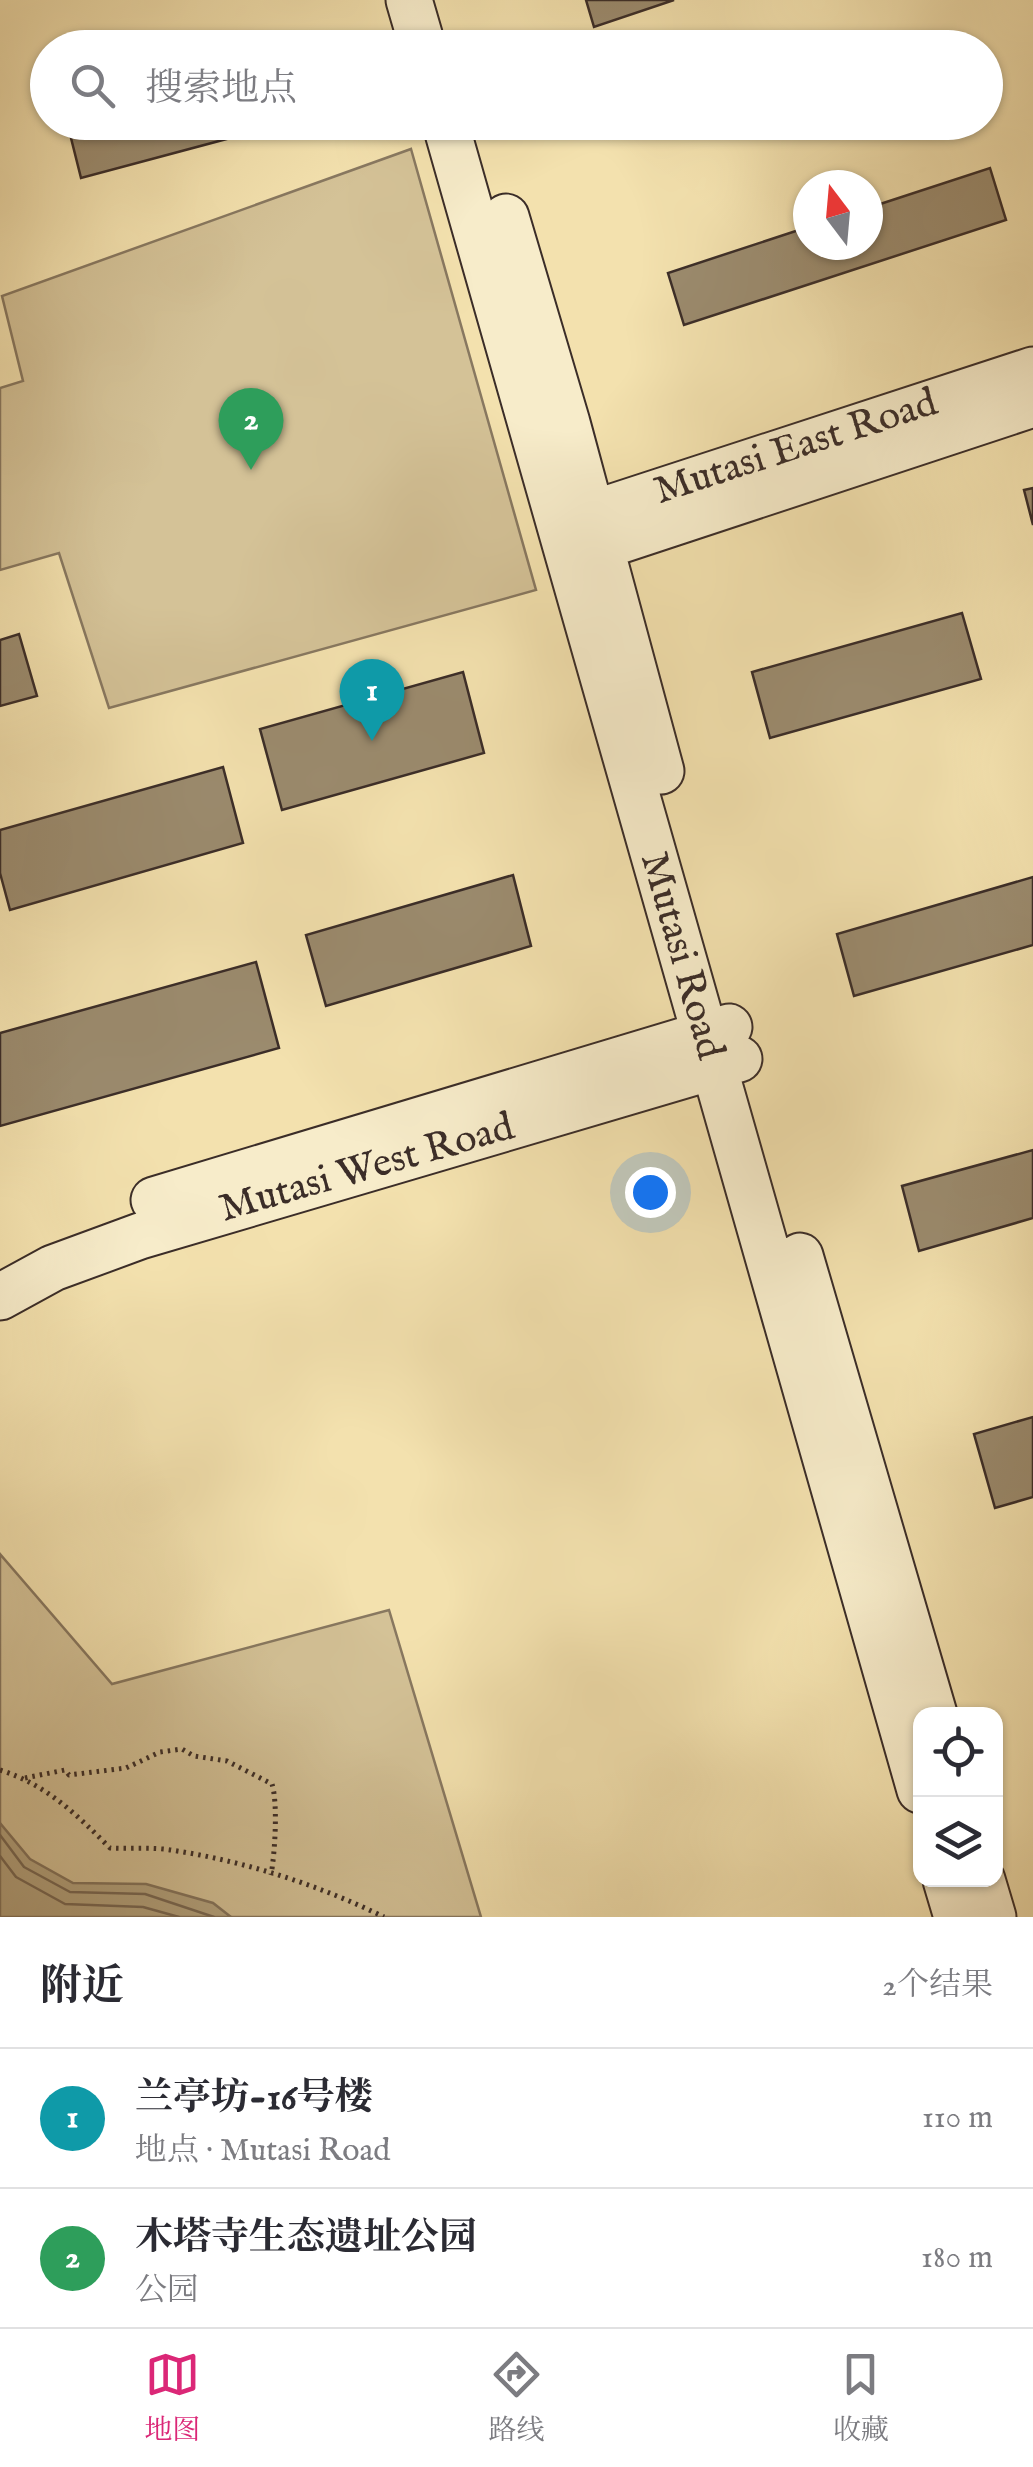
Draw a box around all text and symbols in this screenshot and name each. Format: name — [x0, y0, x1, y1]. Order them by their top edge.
search box — [30, 30, 1003, 140]
icon: search — [65, 58, 120, 113]
text: 搜索地点 — [145, 66, 297, 114]
north arrow — [793, 170, 883, 260]
street label: Mutasi East Road — [648, 378, 944, 518]
pin: 2 — [218, 388, 284, 470]
pin: 1 — [340, 658, 404, 741]
street label: Mutasi Road — [627, 847, 735, 1066]
street label: Mutasi West Road — [214, 1102, 521, 1235]
your location — [625, 1167, 676, 1218]
map controls — [913, 1707, 1003, 1887]
button: locate — [913, 1707, 1003, 1797]
button: layers — [913, 1797, 1003, 1887]
text: 附近 — [40, 1961, 124, 2014]
text: 2个结果 — [882, 1966, 993, 2007]
text: 兰亭坊-16号楼 — [135, 2075, 373, 2123]
text: 1 — [67, 2098, 78, 2139]
text: 110 m — [922, 2098, 993, 2139]
text: 地点 · Mutasi Road — [135, 2131, 390, 2172]
text: 木塔寺生态遗址公园 — [135, 2215, 477, 2263]
text: 2 — [65, 2238, 80, 2279]
text: 180 m — [921, 2238, 993, 2279]
text: 公园 — [135, 2271, 199, 2312]
tab: 地图 — [144, 2347, 200, 2449]
tab: 路线 — [488, 2347, 545, 2449]
tab: 收藏 — [833, 2347, 889, 2449]

